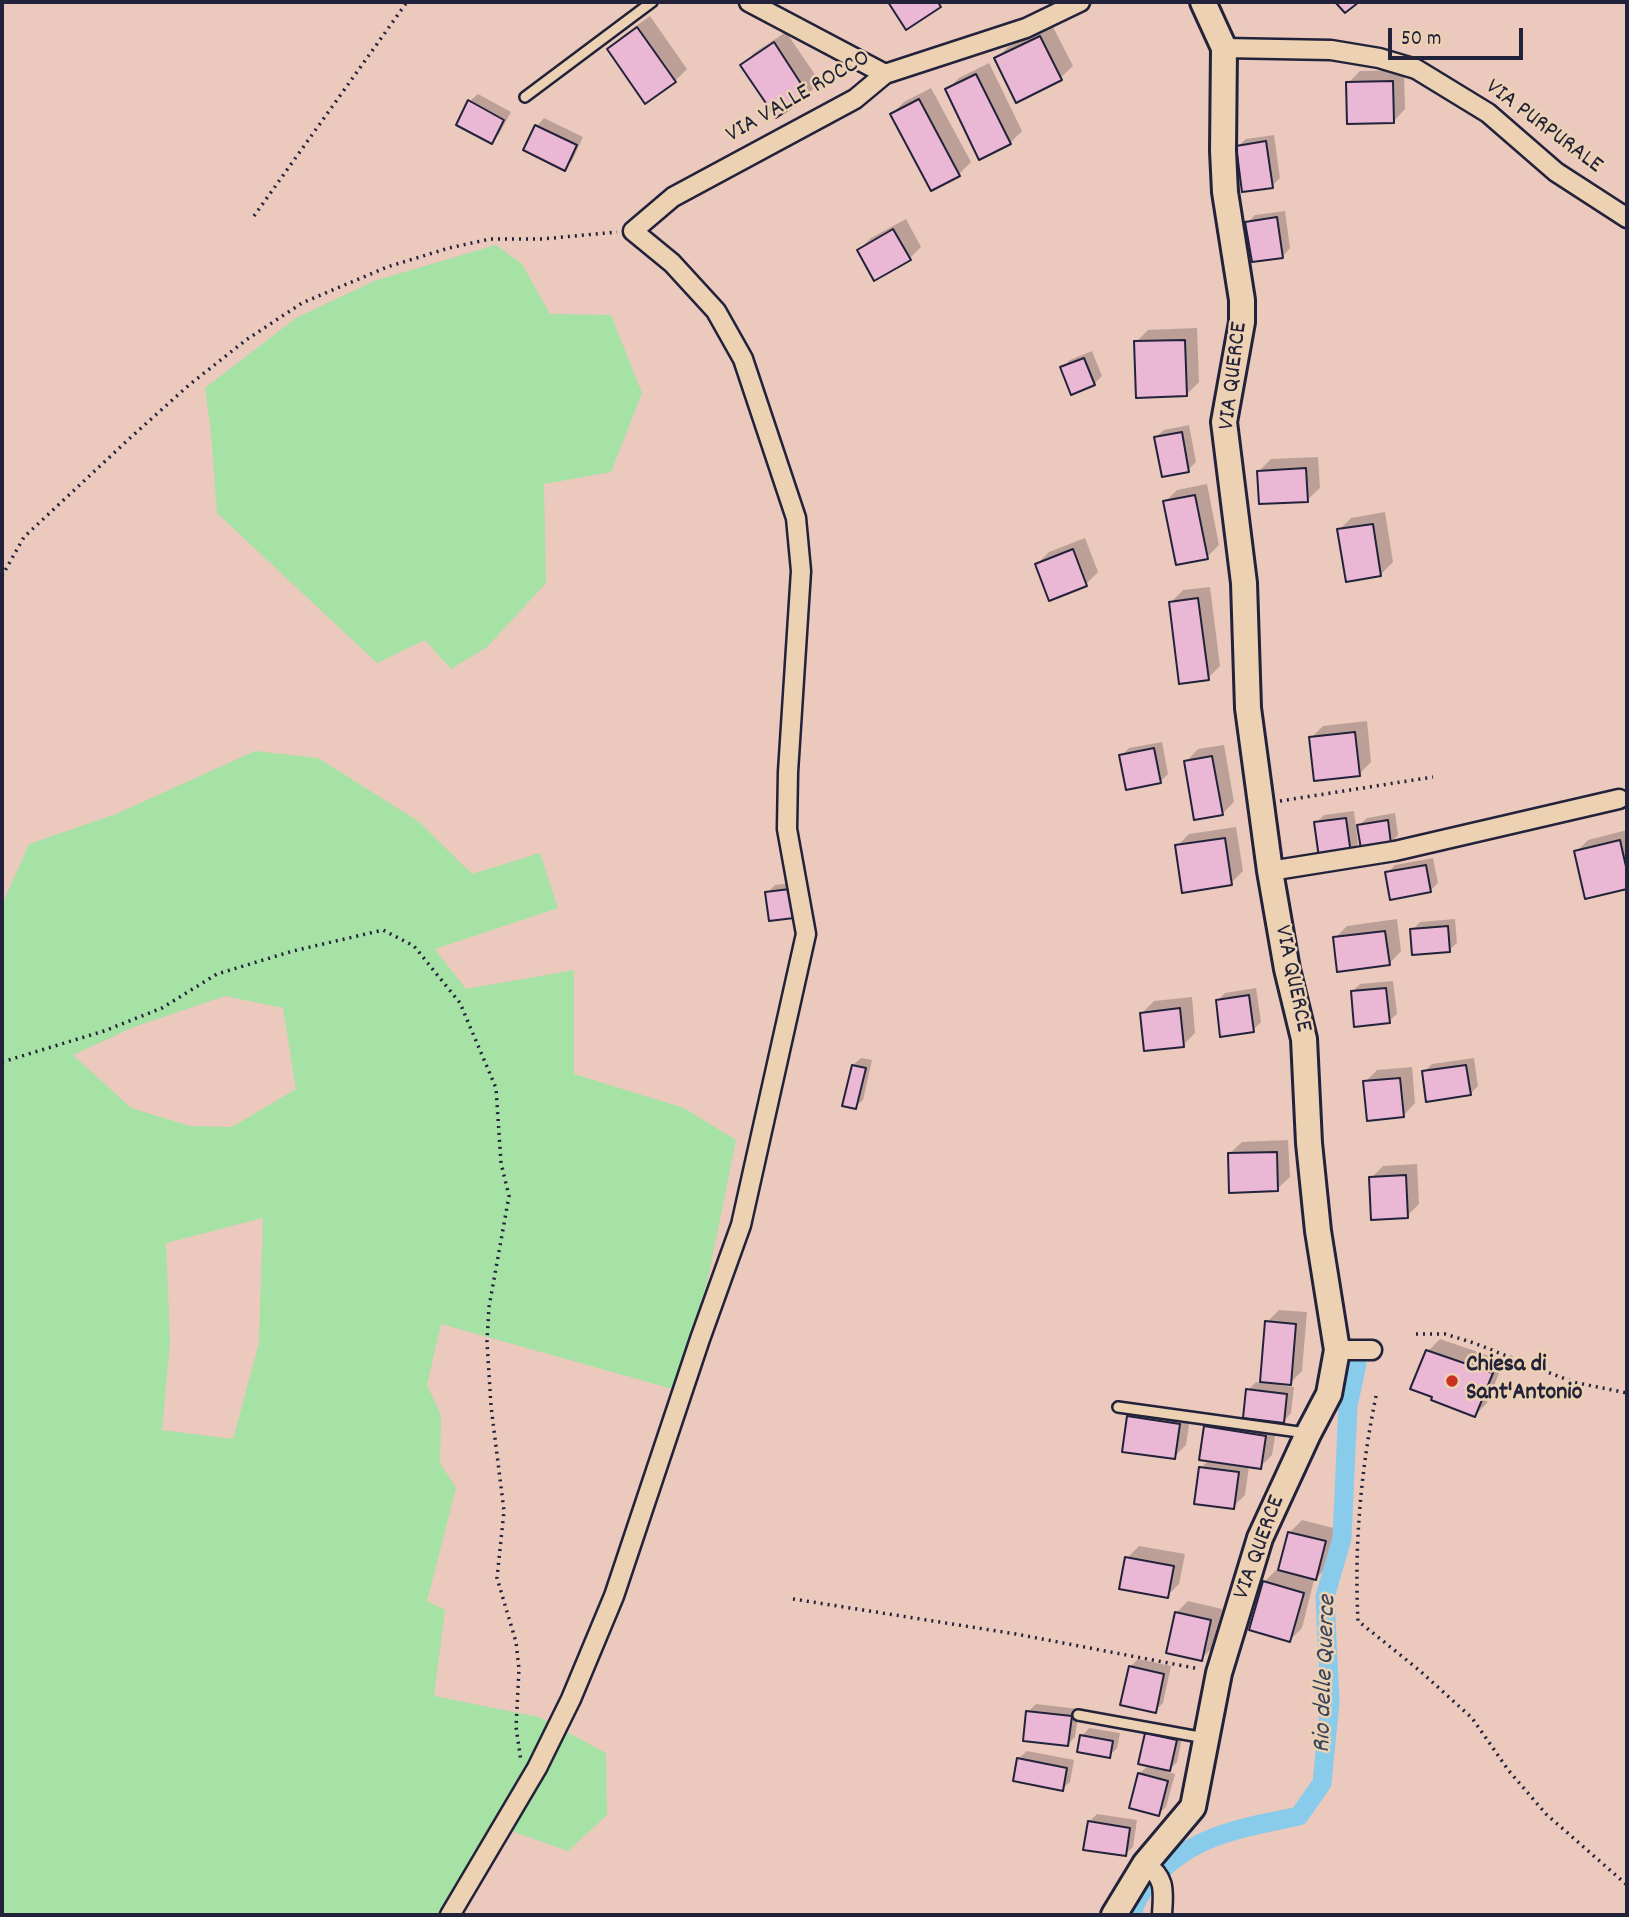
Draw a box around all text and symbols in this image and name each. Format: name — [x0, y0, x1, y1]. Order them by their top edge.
scale bar — [1391, 14, 1526, 58]
text: 50 m — [1401, 25, 1441, 55]
street label: VIA VALLE ROCCO — [722, 45, 876, 151]
street label: VIA PURPURALE — [1479, 74, 1607, 182]
street label: VIA QUERCE — [1214, 320, 1256, 432]
street label: VIA QUERCE — [1266, 923, 1316, 1035]
place label: Chiesa di Sant'Antonio — [1466, 1353, 1582, 1409]
marker: Chiesa di Sant'Antonio — [1444, 1373, 1460, 1389]
street label: VIA QUERCE — [1229, 1492, 1293, 1604]
water label: Rio delle Querce — [1309, 1595, 1345, 1753]

